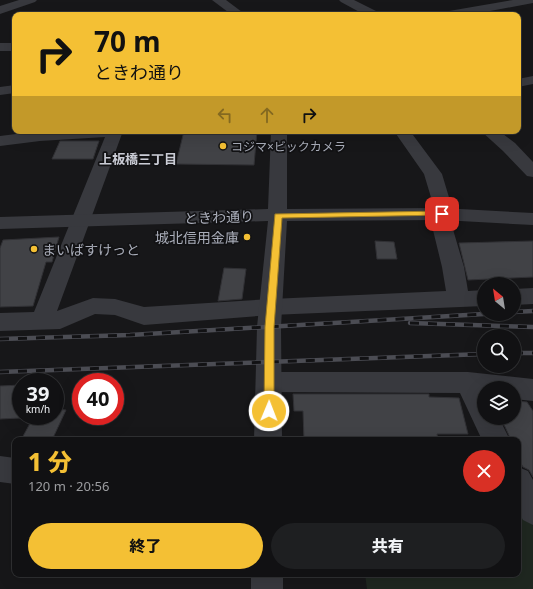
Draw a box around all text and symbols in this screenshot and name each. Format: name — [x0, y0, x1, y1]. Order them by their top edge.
text: 70 m — [94, 22, 161, 60]
icon: right — [28, 28, 80, 80]
text: ときわ通り — [94, 60, 184, 84]
icon: left — [214, 104, 236, 126]
icon: ahead — [256, 104, 278, 126]
icon: right — [298, 104, 320, 126]
place label: コジマ×ビックカメラ — [231, 138, 346, 155]
marker: コジマ×ビックカメラ — [218, 141, 228, 151]
district label: 上板橋三丁目 — [99, 150, 177, 168]
pin — [425, 197, 459, 231]
icon: arrive — [431, 203, 453, 225]
street label: ときわ通り — [184, 206, 254, 228]
place label: 城北信用金庫 — [155, 228, 239, 247]
marker: 城北信用金庫 — [242, 232, 252, 242]
place label: まいばすけっと — [42, 240, 140, 259]
marker: まいばすけっと — [29, 244, 39, 254]
north arrow — [477, 277, 521, 321]
map controls — [477, 277, 521, 425]
button: search — [477, 329, 521, 373]
speed limit sign: 40 — [72, 373, 124, 425]
text: 39 — [27, 380, 49, 407]
button: layers — [477, 381, 521, 425]
position arrow — [248, 390, 290, 432]
text: km/h — [26, 402, 50, 416]
text: 1 分 — [28, 445, 72, 478]
button: close — [463, 450, 505, 492]
text: 120 m · 20:56 — [28, 477, 109, 495]
button: 終了 — [28, 523, 263, 569]
button: 共有 — [271, 523, 505, 569]

